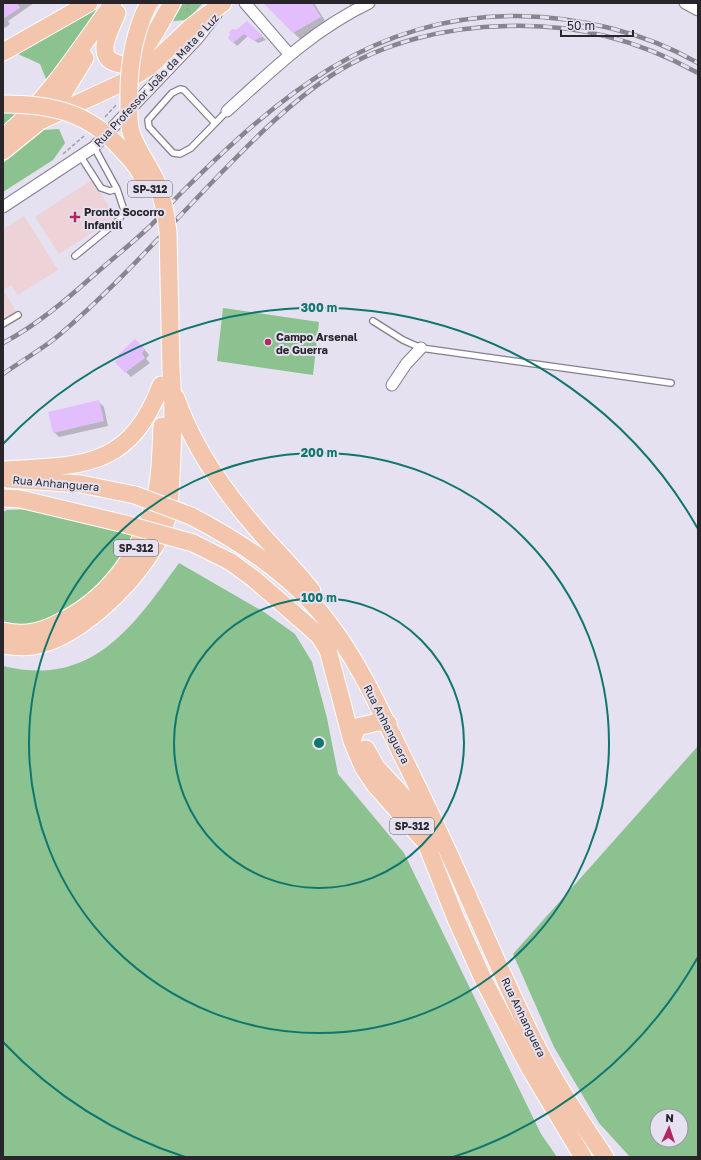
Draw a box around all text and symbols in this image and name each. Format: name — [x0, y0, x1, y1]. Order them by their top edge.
street label: Rua Professor João da Mata e Luz — [91, 11, 221, 149]
scale bar — [561, 12, 633, 38]
text: 50 m — [567, 18, 595, 33]
road number: SP-312 — [128, 181, 172, 197]
place label: Pronto Socorro Infantil — [84, 205, 165, 231]
marker: Pronto Socorro Infantil — [69, 211, 81, 223]
text: 300 m — [301, 300, 337, 315]
place label: Campo Arsenal de Guerra — [276, 330, 358, 356]
marker: Campo Arsenal de Guerra — [263, 337, 273, 347]
text: 200 m — [301, 445, 337, 460]
street label: Rua Anhanguera — [12, 473, 100, 493]
road number: SP-312 — [114, 540, 158, 556]
text: 100 m — [301, 590, 337, 605]
street label: Rua Anhanguera — [361, 682, 413, 766]
centre of rings — [312, 736, 326, 750]
road number: SP-312 — [390, 818, 434, 834]
street label: Rua Anhanguera — [499, 975, 549, 1059]
north arrow — [649, 1108, 689, 1148]
text: N — [665, 1111, 674, 1124]

